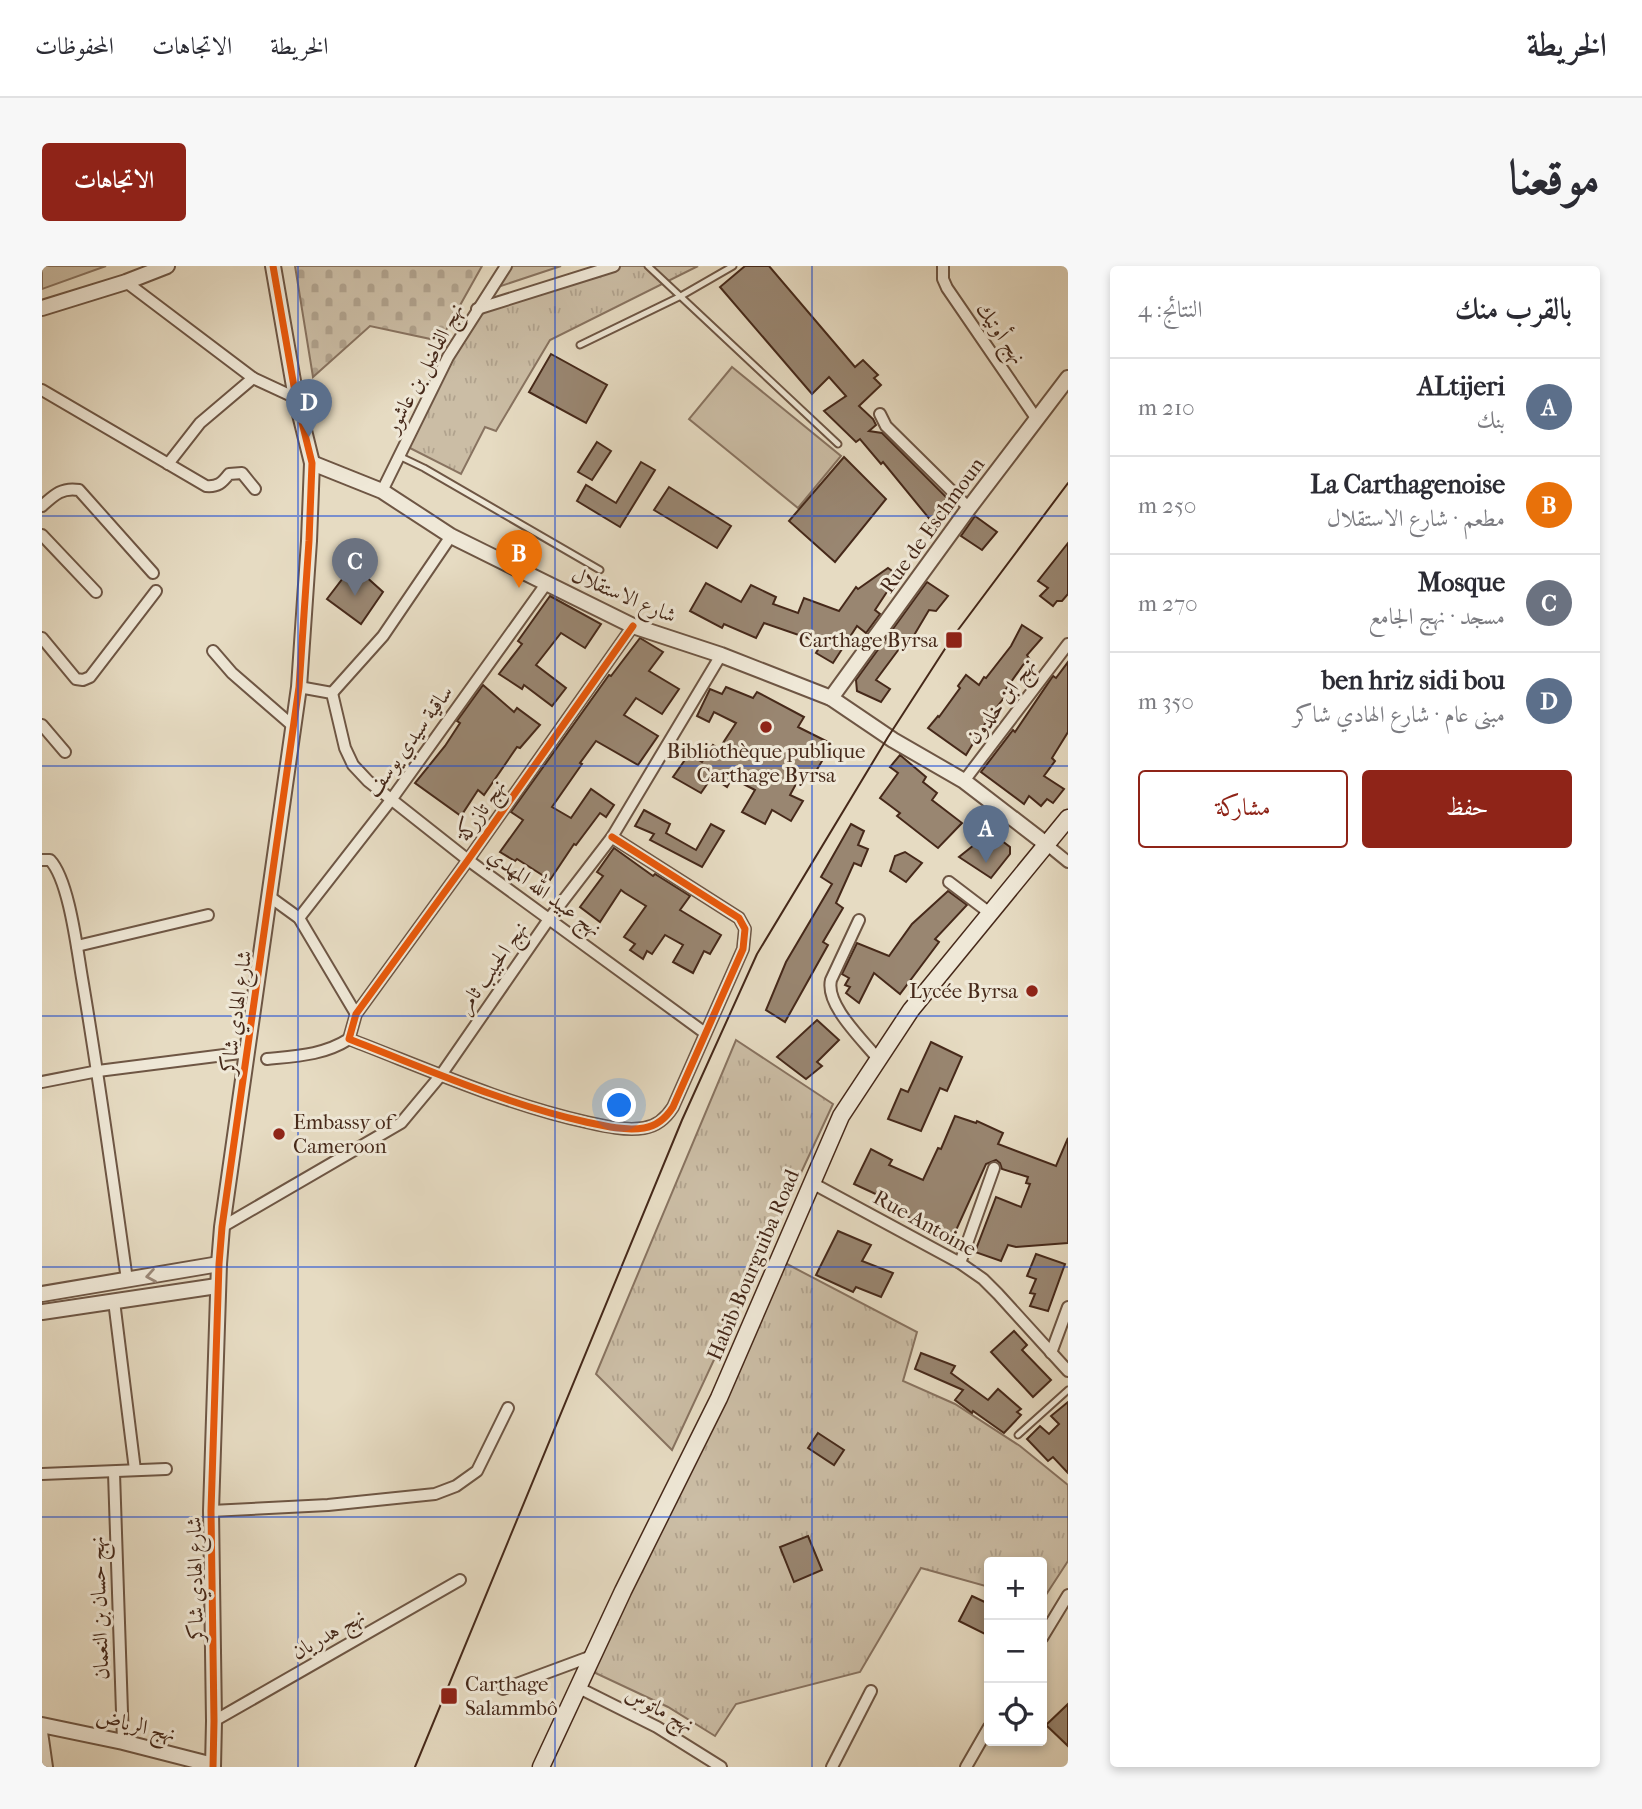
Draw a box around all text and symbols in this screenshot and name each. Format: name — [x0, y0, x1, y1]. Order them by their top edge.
text: الخريطة — [1527, 26, 1607, 65]
text: المحفوظات — [35, 32, 114, 60]
text: الاتجاهات — [152, 32, 232, 60]
text: الخريطة — [270, 32, 329, 60]
button: الاتجاهات — [42, 143, 186, 221]
text: موقعنا — [1508, 149, 1600, 207]
text: بالقرب منك — [1455, 292, 1572, 327]
street label: نهج أوتيك — [965, 296, 1033, 373]
text: النتائج: 4 — [1138, 296, 1202, 323]
street label: نهج الفاضل بن عاشور — [379, 299, 474, 442]
text: ALtijeri — [1417, 371, 1505, 402]
pin: D — [286, 379, 332, 437]
text: 210 m — [1138, 394, 1195, 421]
text: A — [1542, 394, 1556, 421]
text: بنك — [1477, 407, 1505, 434]
street label: Rue de Eschmoun — [875, 453, 989, 597]
text: La Carthagenoise — [1310, 469, 1505, 500]
text: 250 m — [1138, 492, 1196, 519]
text: B — [1542, 492, 1556, 519]
text: مطعم · شارع الاستقلال — [1327, 505, 1505, 532]
pin: B — [496, 530, 542, 588]
pin: C — [332, 538, 378, 596]
street label: شارع الاستقلال — [566, 562, 680, 633]
text: Mosque — [1418, 567, 1505, 598]
text: 270 m — [1138, 590, 1198, 617]
text: C — [1541, 590, 1557, 617]
text: مسجد · نهج الجامع — [1368, 603, 1505, 630]
place label: Carthage Byrsa — [799, 628, 938, 652]
marker: Carthage Byrsa — [944, 630, 964, 650]
street label: نهج ابن خلدون — [961, 653, 1047, 753]
text: ben hriz sidi bou — [1322, 665, 1505, 696]
street label: ساقية سيدي يوسف — [360, 680, 461, 804]
text: 350 m — [1138, 688, 1194, 715]
text: D — [1540, 688, 1558, 715]
text: مبنى عام · شارع الهادي شاكر — [1293, 701, 1505, 728]
marker: Bibliothèque publique Carthage Byrsa — [758, 719, 774, 735]
place label: Bibliothèque publique Carthage Byrsa — [667, 739, 865, 787]
button: مشاركة — [1138, 770, 1348, 848]
button: حفظ — [1362, 770, 1572, 848]
street label: نهج تازركة — [450, 774, 517, 850]
pin: A — [963, 805, 1009, 863]
street label: نهج عبيد الله المهدي — [479, 839, 609, 947]
street label: نهج الحبيب ثامر — [452, 917, 538, 1021]
street label: شارع الهادي شاكر — [215, 949, 262, 1078]
place label: Lycée Byrsa — [909, 979, 1018, 1003]
marker: Lycée Byrsa — [1024, 983, 1040, 999]
your location — [602, 1088, 636, 1122]
place label: Embassy of Cameroon — [293, 1110, 396, 1158]
marker: Embassy of Cameroon — [271, 1126, 287, 1142]
street label: Habib Bourguiba Road — [702, 1165, 804, 1364]
street label: Rue Antoine — [869, 1185, 981, 1261]
one-way arrow — [145, 1268, 157, 1283]
street label: شارع الهادي شاكر — [182, 1516, 214, 1643]
street label: نهج حسان بن النعمان — [84, 1535, 120, 1680]
map controls — [984, 1557, 1047, 1746]
button: + — [984, 1557, 1047, 1620]
street label: نهج هدريان — [287, 1604, 372, 1671]
button: − — [984, 1620, 1047, 1683]
place label: Carthage Salammbô — [465, 1672, 558, 1720]
street label: نهج ماتوس — [618, 1681, 698, 1743]
button: locate — [984, 1683, 1047, 1746]
marker: Carthage Salammbô — [439, 1686, 459, 1706]
street label: نهج الرياض — [92, 1704, 178, 1753]

